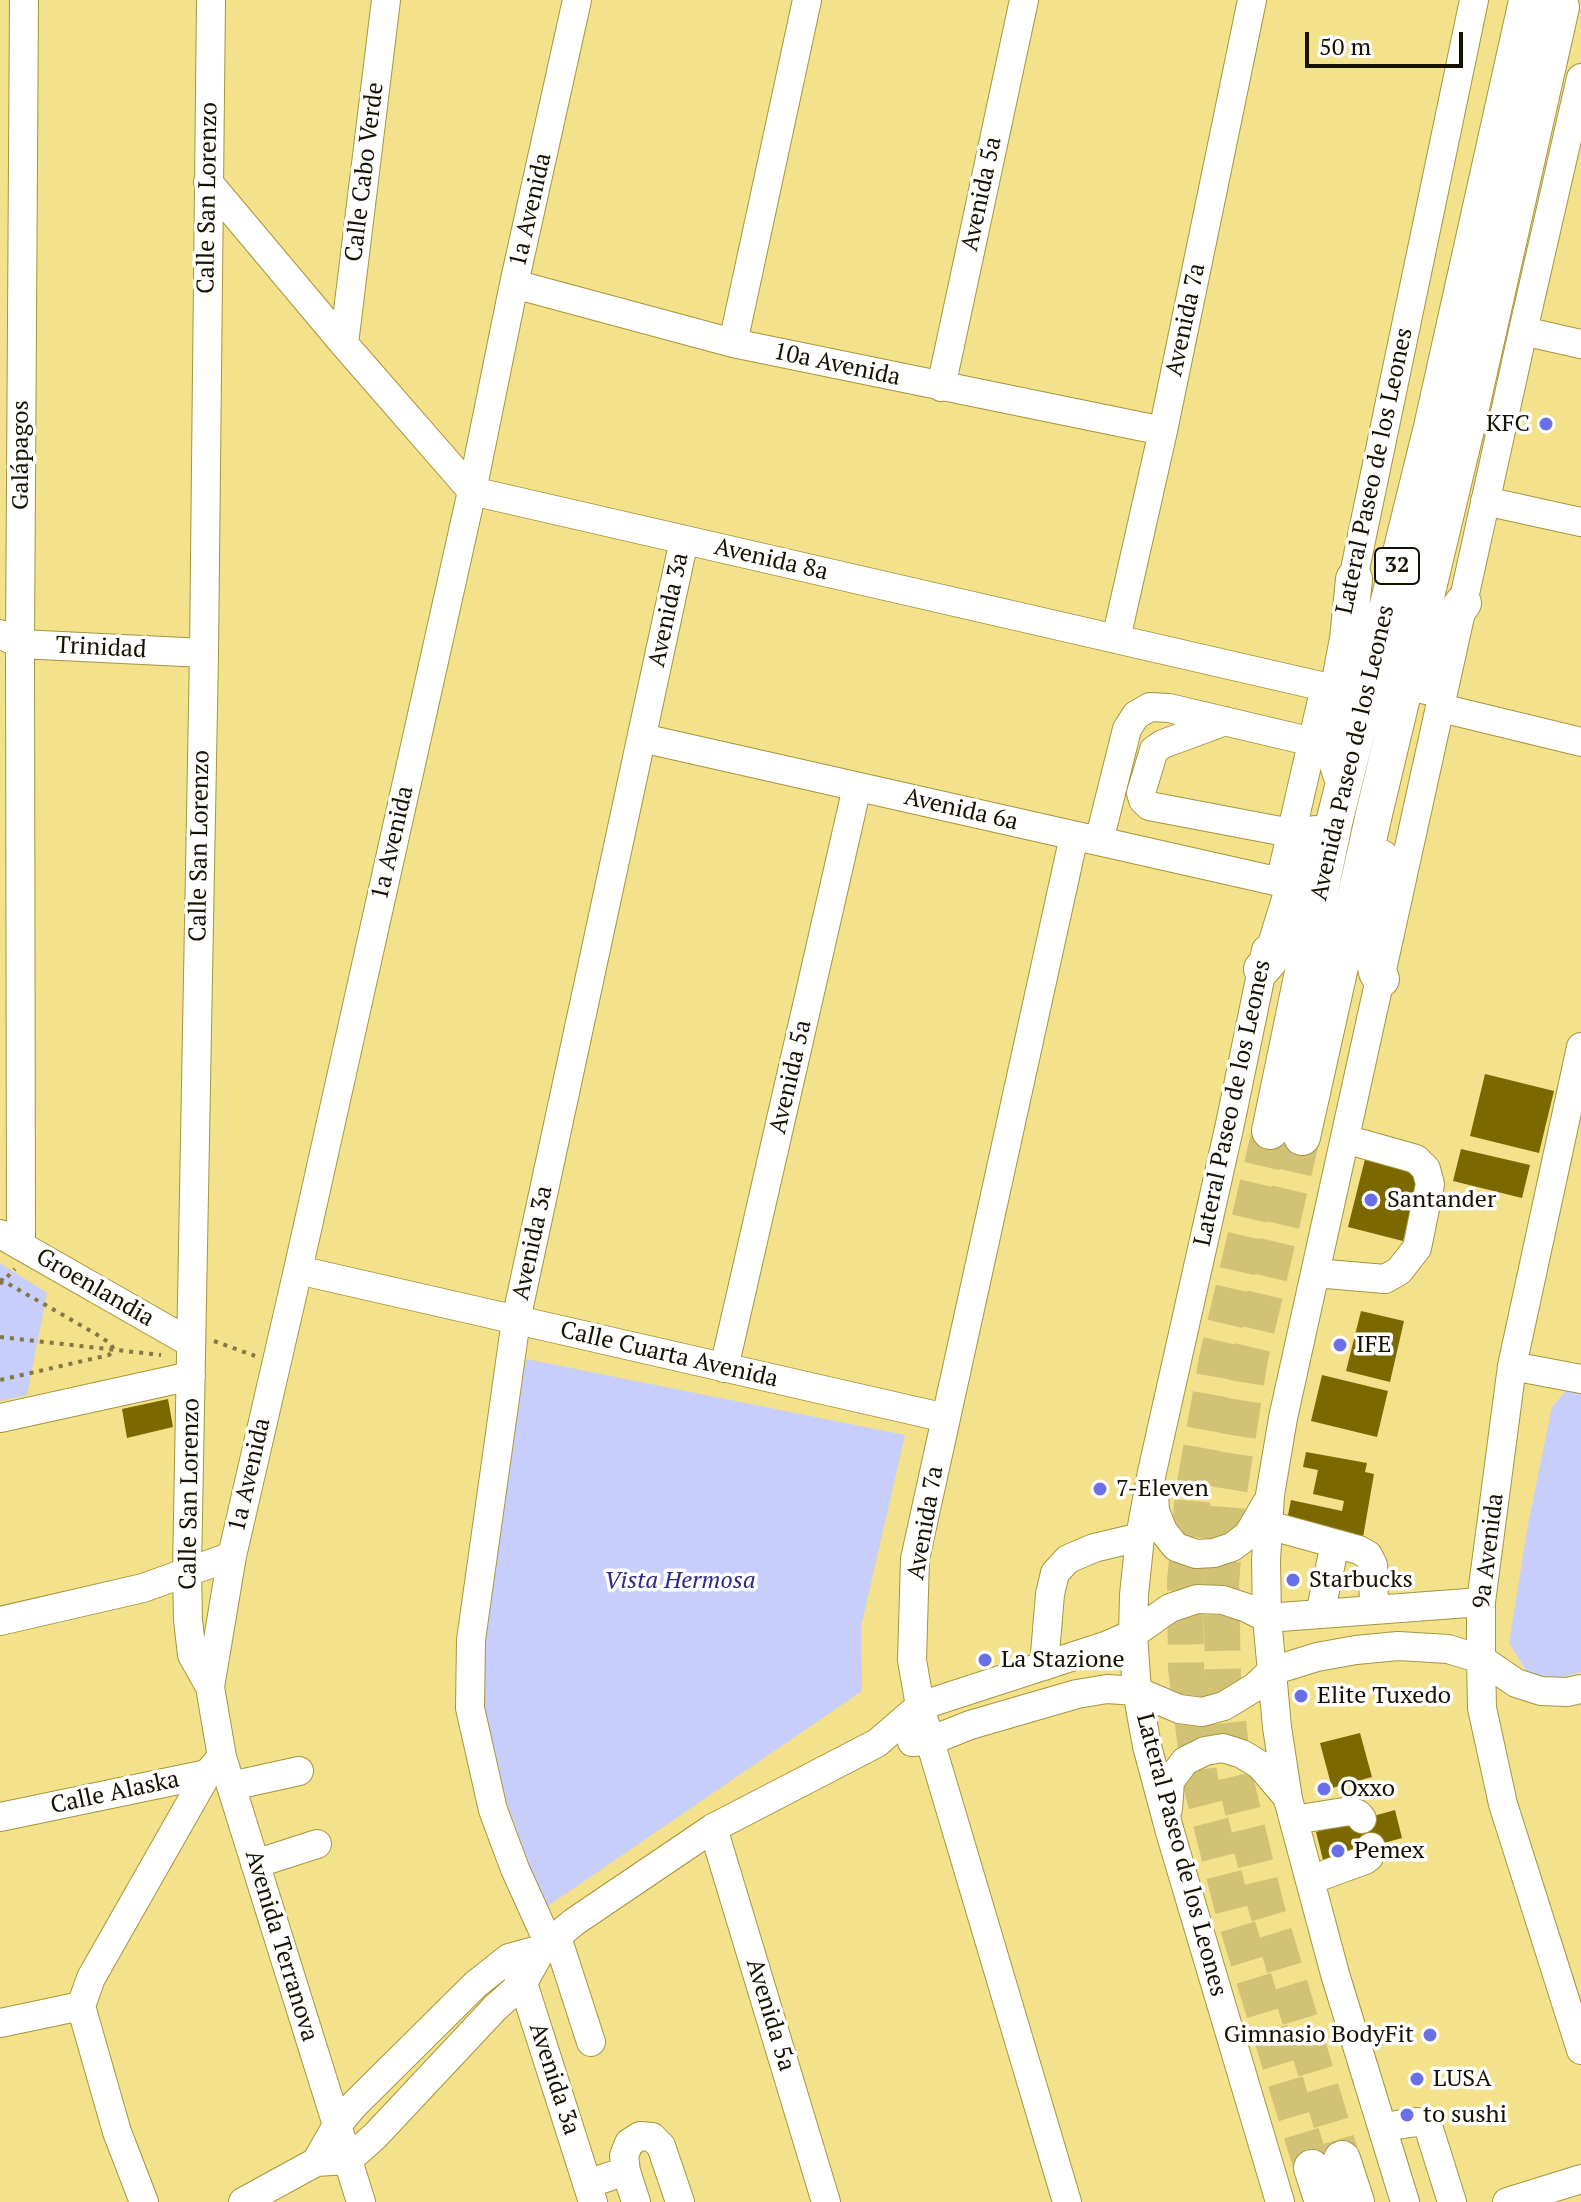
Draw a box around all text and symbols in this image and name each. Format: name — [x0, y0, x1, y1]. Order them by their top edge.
scale bar — [1309, 16, 1467, 66]
text: 50 m — [1319, 30, 1371, 62]
street label: Calle Cabo Verde — [340, 81, 390, 263]
street label: Calle San Lorenzo — [192, 102, 224, 294]
street label: Avenida 5a — [956, 134, 1008, 254]
street label: 1a Avenida — [504, 150, 558, 270]
street label: Avenida 7a — [1160, 261, 1212, 379]
street label: Lateral Paseo de los Leones — [1331, 325, 1419, 617]
street label: 10a Avenida — [771, 338, 903, 392]
street label: Galápagos — [7, 400, 35, 510]
place label: KFC — [1486, 410, 1530, 438]
marker: KFC — [1537, 415, 1555, 433]
street label: Avenida 8a — [711, 533, 831, 587]
road number: 32 — [1375, 548, 1419, 584]
street label: Avenida 3a — [643, 550, 695, 670]
street label: Avenida Paseo de los Leones — [1305, 602, 1401, 904]
street label: Trinidad — [55, 631, 147, 665]
street label: Calle San Lorenzo — [184, 750, 216, 942]
street label: 1a Avenida — [366, 783, 420, 903]
street label: Avenida 6a — [901, 783, 1021, 837]
street label: Lateral Paseo de los Leones — [1189, 957, 1277, 1249]
street label: Avenida 5a — [764, 1017, 818, 1137]
street label: Avenida 3a — [507, 1183, 559, 1303]
place label: Santander — [1387, 1186, 1496, 1214]
marker: Santander — [1362, 1191, 1380, 1209]
street label: Groenlandia — [31, 1243, 159, 1333]
street label: Calle Cuarta Avenida — [557, 1316, 781, 1394]
place label: IFE — [1356, 1331, 1391, 1359]
marker: IFE — [1331, 1336, 1349, 1354]
street label: Calle San Lorenzo — [174, 1398, 206, 1590]
street label: 1a Avenida — [223, 1415, 277, 1535]
street label: Avenida 7a — [902, 1464, 950, 1582]
place label: 7-Eleven — [1116, 1475, 1209, 1503]
marker: 7-Eleven — [1091, 1480, 1109, 1498]
street label: 9a Avenida — [1468, 1492, 1510, 1610]
place label: Starbucks — [1309, 1566, 1413, 1594]
park label: Vista Hermosa — [604, 1567, 756, 1595]
marker: Starbucks — [1284, 1571, 1302, 1589]
place label: La Stazione — [1001, 1646, 1125, 1674]
marker: La Stazione — [976, 1651, 994, 1669]
place label: Elite Tuxedo — [1317, 1682, 1451, 1710]
marker: Elite Tuxedo — [1292, 1687, 1310, 1705]
street label: Lateral Paseo de los Leones — [1129, 1710, 1233, 2000]
street label: Calle Alaska — [48, 1765, 182, 1821]
place label: Oxxo — [1340, 1775, 1395, 1803]
marker: Oxxo — [1315, 1780, 1333, 1798]
place label: Pemex — [1354, 1837, 1424, 1865]
marker: Pemex — [1329, 1842, 1347, 1860]
street label: Avenida Terranova — [238, 1847, 324, 2045]
street label: Avenida 5a — [739, 1955, 801, 2075]
street label: Avenida 3a — [522, 2019, 586, 2139]
place label: Gimnasio BodyFit — [1224, 2021, 1414, 2049]
marker: Gimnasio BodyFit — [1421, 2026, 1439, 2044]
place label: LUSA — [1433, 2065, 1492, 2093]
marker: LUSA — [1408, 2070, 1426, 2088]
place label: to sushi — [1423, 2101, 1507, 2129]
marker: to sushi — [1398, 2106, 1416, 2124]

